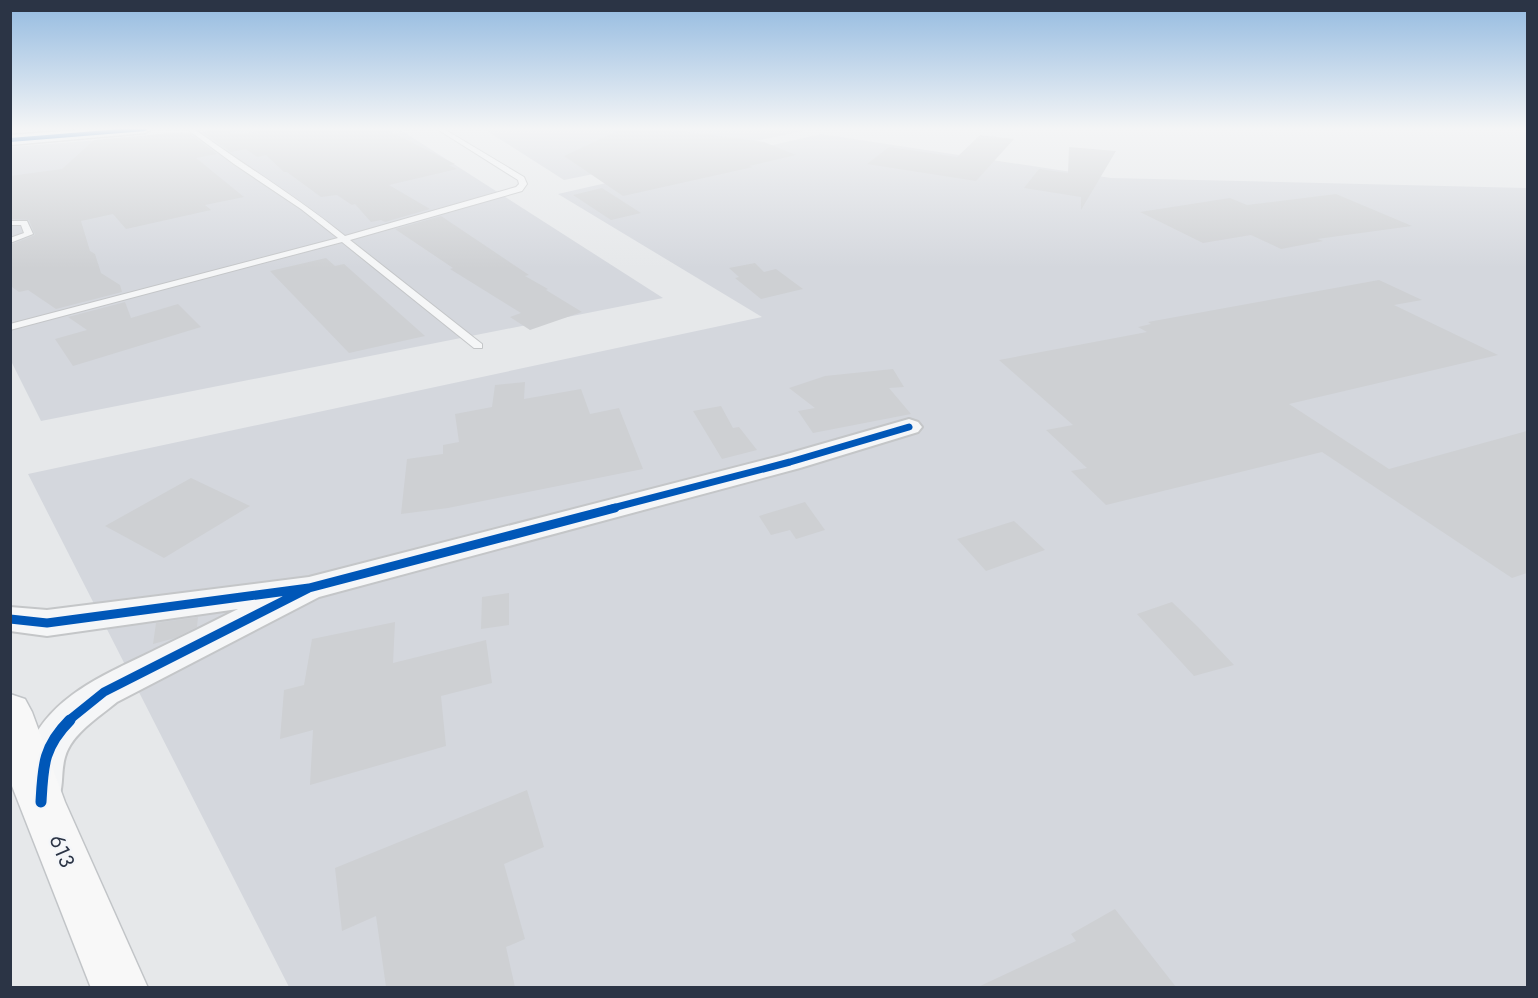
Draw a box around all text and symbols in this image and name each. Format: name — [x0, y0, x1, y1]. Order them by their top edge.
street label: 613 — [42, 830, 82, 872]

